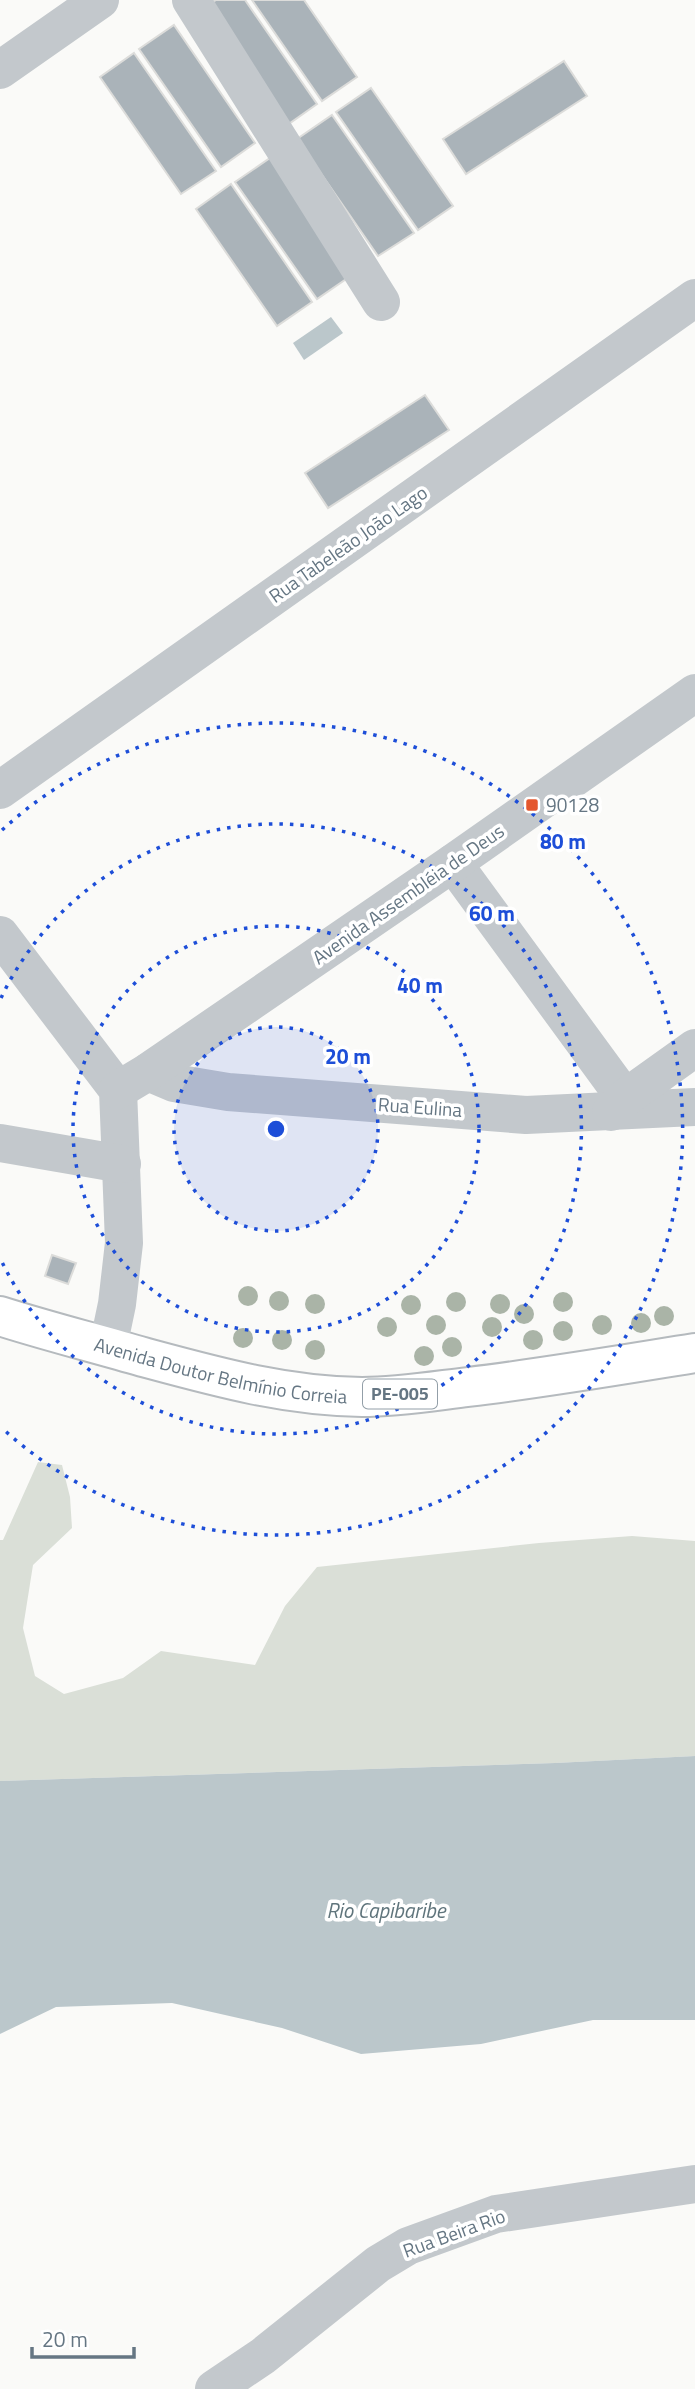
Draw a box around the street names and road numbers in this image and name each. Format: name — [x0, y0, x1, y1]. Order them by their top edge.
street label: Rua Tabeleão João Lago — [262, 478, 433, 609]
street label: Avenida Assembléia de Deus — [306, 816, 510, 971]
street label: Rua Eulina — [377, 1089, 463, 1124]
street label: Avenida Doutor Belmínio Correia — [91, 1329, 348, 1411]
road number: PE-005 — [363, 1380, 437, 1408]
street label: Rua Beira Rio — [399, 2201, 509, 2264]

